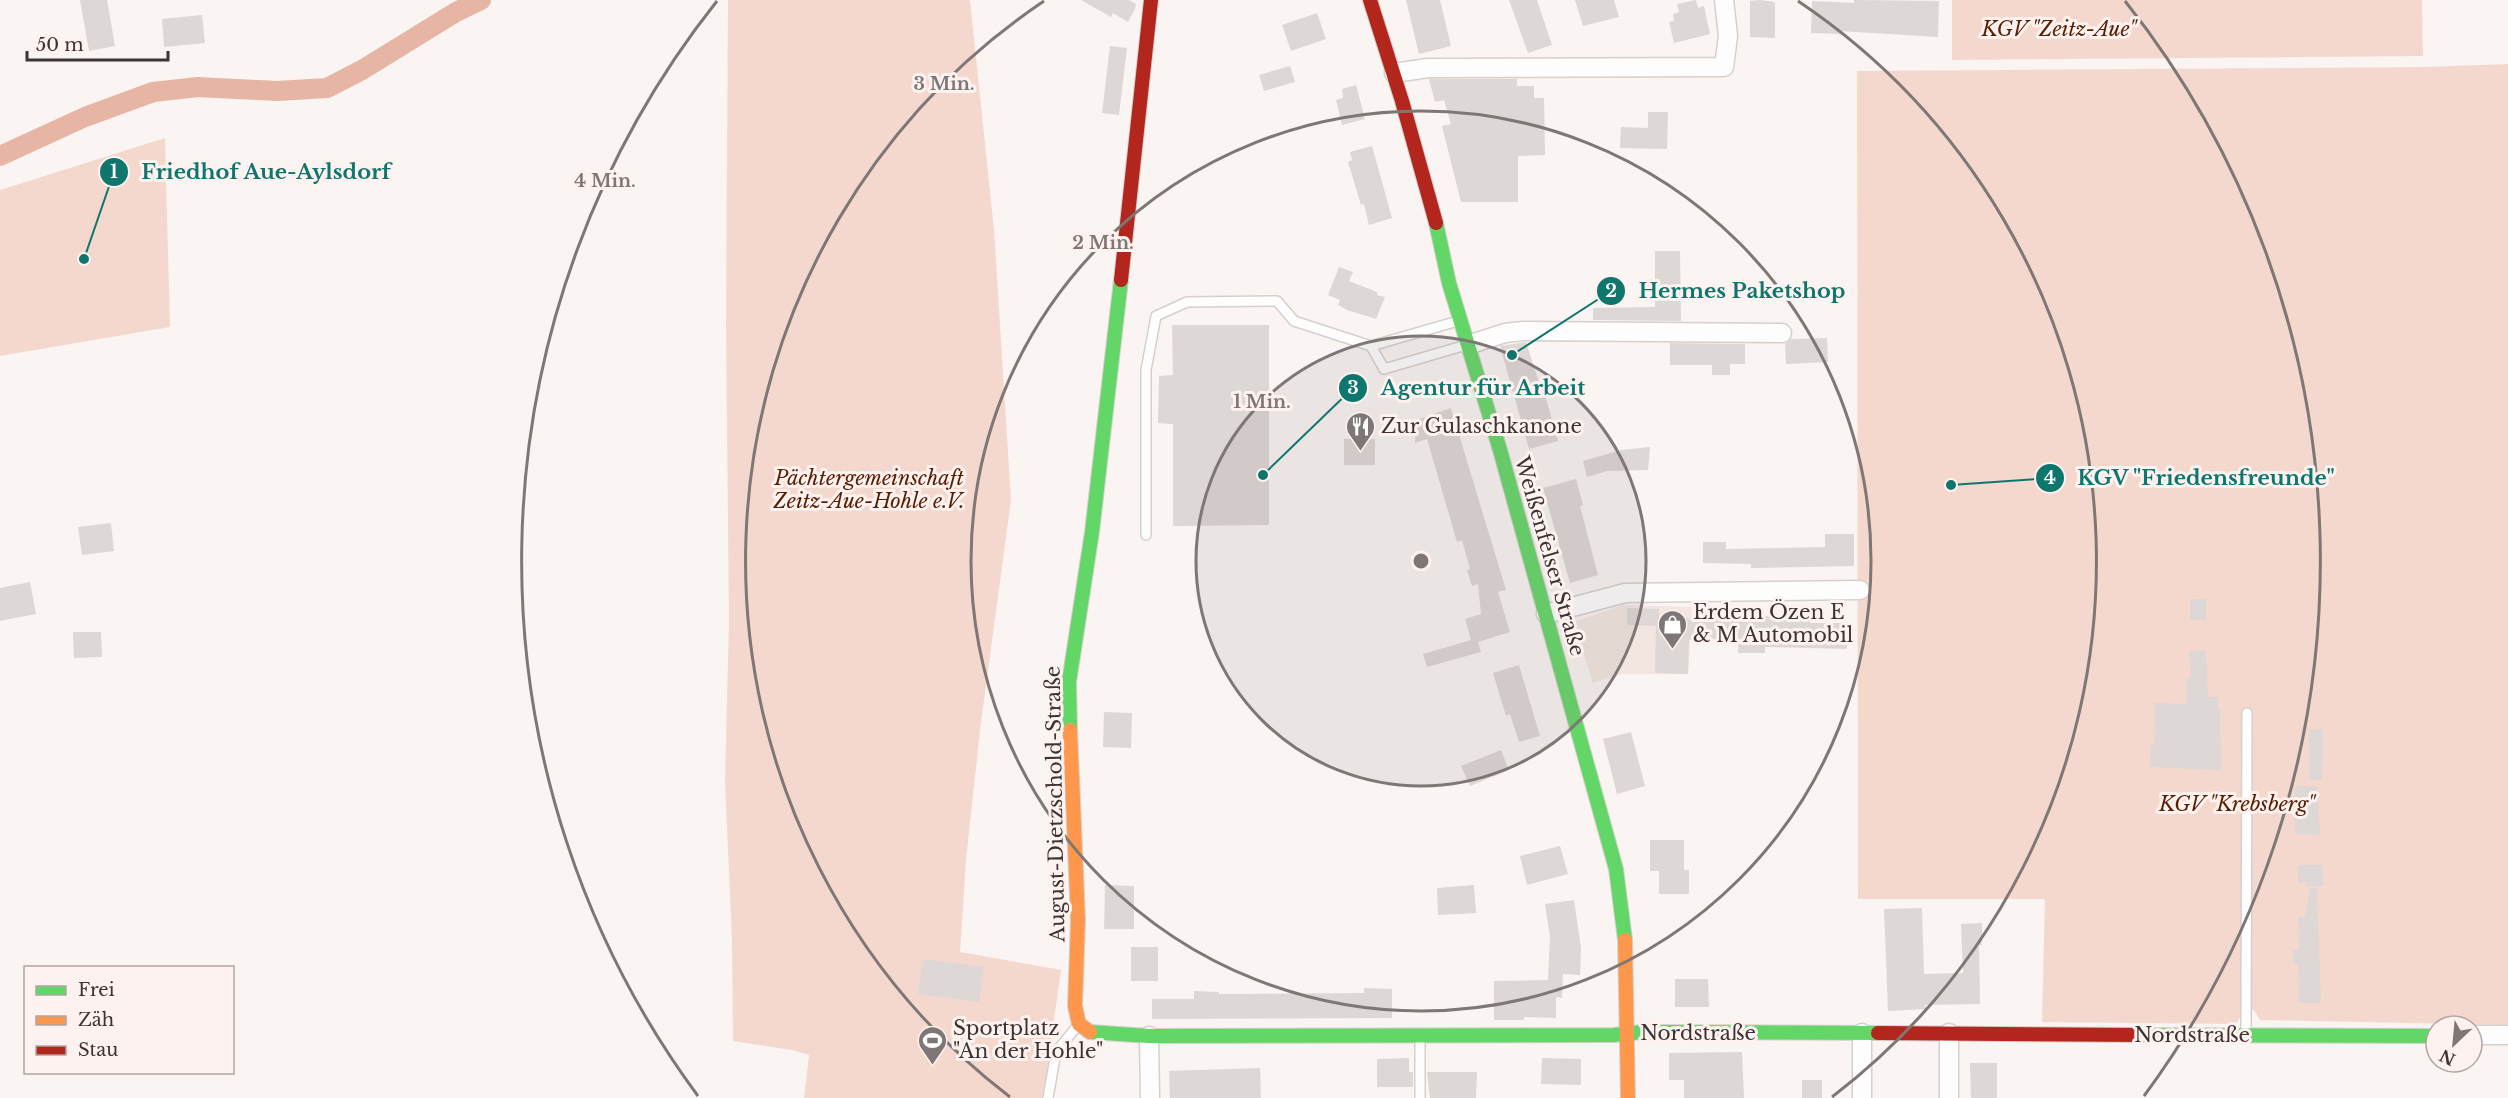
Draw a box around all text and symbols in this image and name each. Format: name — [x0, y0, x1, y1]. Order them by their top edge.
park label: KGV "Zeitz-Aue" — [1981, 17, 2138, 41]
scale bar — [27, 24, 168, 62]
text: 50 m — [36, 34, 84, 56]
text: 3 Min. — [913, 73, 975, 95]
callout: Friedhof Aue-Aylsdorf — [99, 153, 403, 192]
text: Friedhof Aue-Aylsdorf — [141, 159, 394, 185]
text: 1 — [110, 161, 118, 183]
text: 4 Min. — [574, 170, 636, 192]
text: 2 Min. — [1072, 232, 1134, 254]
callout: Hermes Paketshop — [1596, 271, 1857, 310]
text: Hermes Paketshop — [1639, 278, 1845, 304]
text: 2 — [1605, 280, 1617, 302]
callout: Agentur für Arbeit — [1338, 368, 1598, 407]
text: Agentur für Arbeit — [1380, 375, 1585, 401]
text: 3 — [1347, 377, 1359, 399]
text: 1 Min. — [1233, 391, 1291, 413]
restaurant icon: Zur Gulaschkanone — [1344, 410, 1376, 452]
place label: Zur Gulaschkanone — [1381, 414, 1582, 438]
street label: Weißenfelser Straße — [1510, 452, 1590, 659]
callout: KGV "Friedensfreunde" — [2035, 458, 2348, 497]
text: KGV "Friedensfreunde" — [2077, 465, 2335, 491]
park label: Pächtergemeinschaft Zeitz-Aue-Hohle e.V. — [772, 466, 965, 513]
text: 4 — [2044, 467, 2056, 489]
centre of rings — [1411, 551, 1431, 571]
place label: Erdem Özen E & M Automobil — [1693, 599, 1853, 647]
shop icon: Erdem Özen E & M Automobil — [1656, 608, 1688, 650]
street label: August-Dietzschold-Straße — [1041, 666, 1069, 943]
park label: KGV "Krebsberg" — [2158, 792, 2317, 816]
legend — [24, 966, 234, 1074]
text: Frei — [78, 979, 115, 1001]
text: Zäh — [78, 1009, 114, 1031]
north arrow — [2424, 1014, 2484, 1074]
place label: Sportplatz "An der Hohle" — [953, 1016, 1103, 1063]
street label: Nordstraße — [1640, 1021, 1756, 1045]
street label: Nordstraße — [2134, 1023, 2250, 1047]
sports icon: Sportplatz "An der Hohle" — [916, 1024, 948, 1066]
text: Stau — [78, 1039, 118, 1061]
text: N — [2436, 1045, 2459, 1070]

